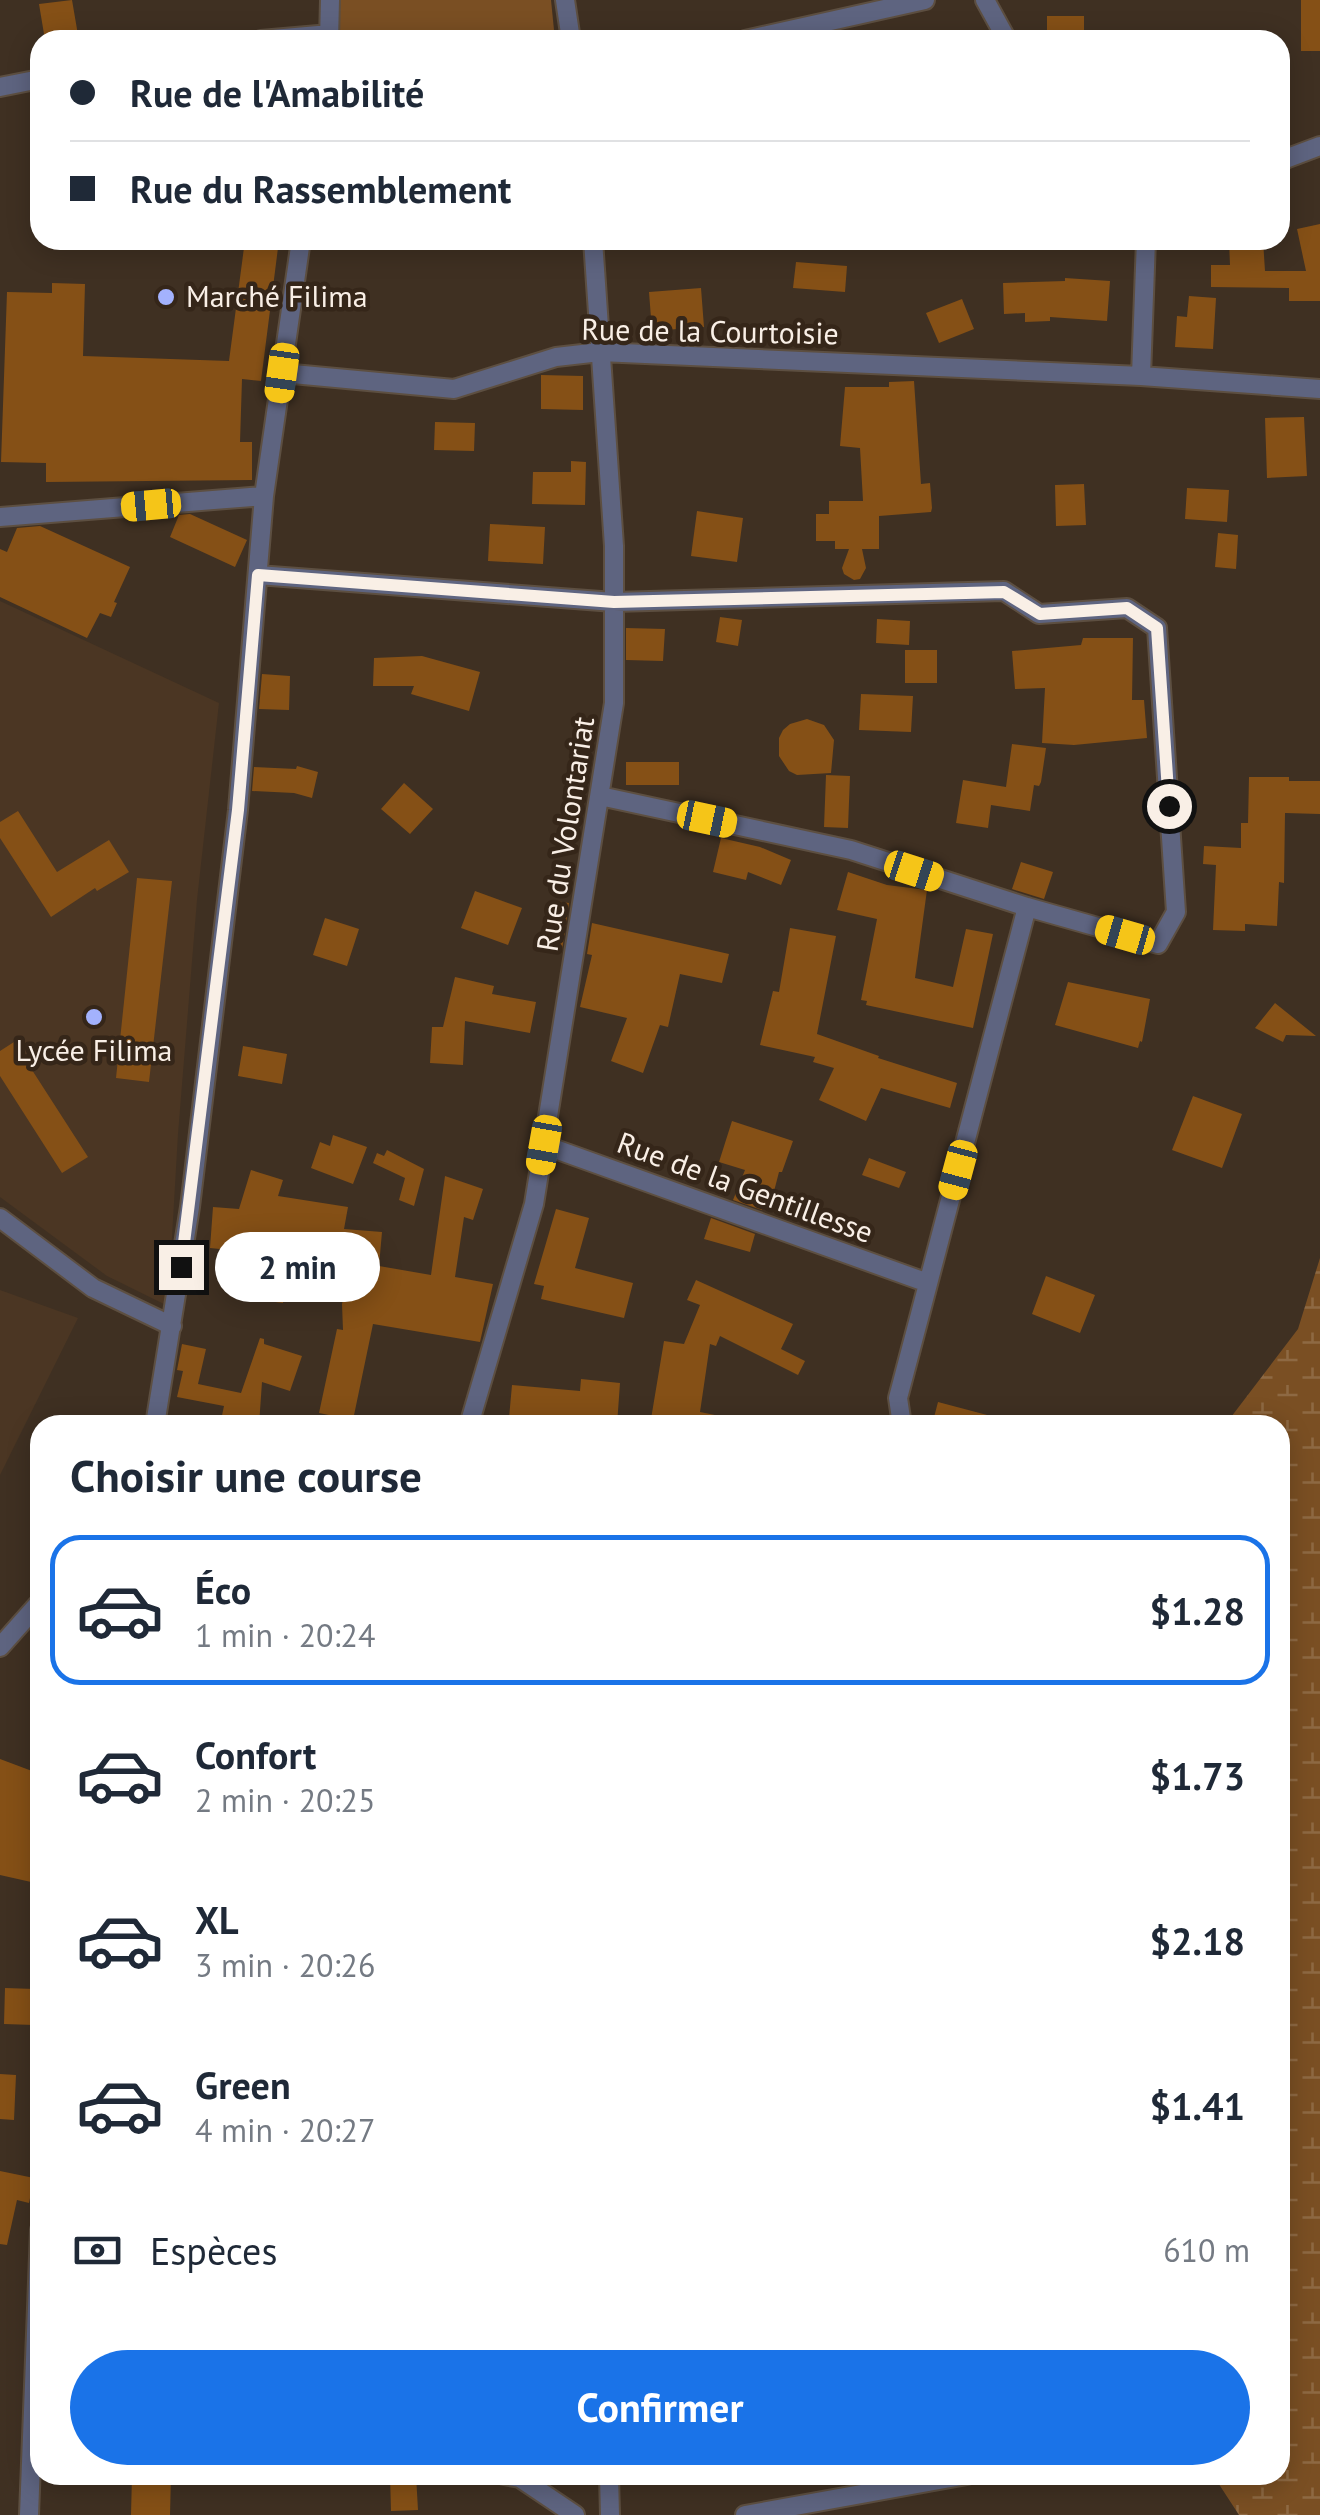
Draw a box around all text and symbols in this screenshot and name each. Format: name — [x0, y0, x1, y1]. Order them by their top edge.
text: Rue de l'Amabilité — [130, 68, 424, 117]
text: Rue du Rassemblement — [130, 164, 511, 213]
place label: Marché Filima — [186, 276, 368, 315]
marker: Marché Filima — [155, 286, 177, 308]
street label: Rue de la Courtoisie — [581, 309, 839, 352]
car — [263, 341, 301, 405]
car — [120, 487, 182, 523]
street label: Rue du Volontariat — [527, 713, 602, 954]
route start — [1147, 784, 1192, 829]
car — [675, 798, 739, 840]
car — [881, 847, 947, 895]
car — [1092, 912, 1158, 958]
marker: Lycée Filima — [83, 1006, 105, 1028]
place label: Lycée Filima — [16, 1030, 172, 1069]
car — [524, 1113, 564, 1177]
street label: Rue de la Gentillesse — [612, 1122, 879, 1251]
car — [936, 1137, 980, 1203]
callout: 2 min — [216, 1232, 381, 1302]
route end — [159, 1245, 204, 1290]
text: 2 min — [258, 1246, 337, 1288]
text: Choisir une course — [70, 1446, 422, 1504]
icon: car — [75, 1565, 165, 1655]
text: Éco — [195, 1565, 251, 1614]
text: $1.28 — [1149, 1586, 1245, 1635]
text: 1 min · 20:24 — [195, 1614, 375, 1656]
icon: car — [75, 1730, 165, 1820]
text: Confort — [195, 1730, 316, 1779]
text: $1.73 — [1149, 1751, 1245, 1800]
text: 2 min · 20:25 — [195, 1779, 375, 1821]
icon: car — [75, 1895, 165, 1985]
text: XL — [195, 1895, 239, 1944]
text: $2.18 — [1149, 1916, 1245, 1965]
text: 3 min · 20:26 — [195, 1944, 375, 1986]
icon: car — [75, 2060, 165, 2150]
text: Green — [195, 2060, 291, 2109]
text: $1.41 — [1149, 2081, 1245, 2130]
text: 4 min · 20:27 — [195, 2109, 375, 2151]
icon: cash — [70, 2223, 125, 2278]
text: Espèces — [150, 2226, 277, 2275]
text: 610 m — [1163, 2229, 1250, 2271]
button: Confirmer — [70, 2350, 1250, 2465]

